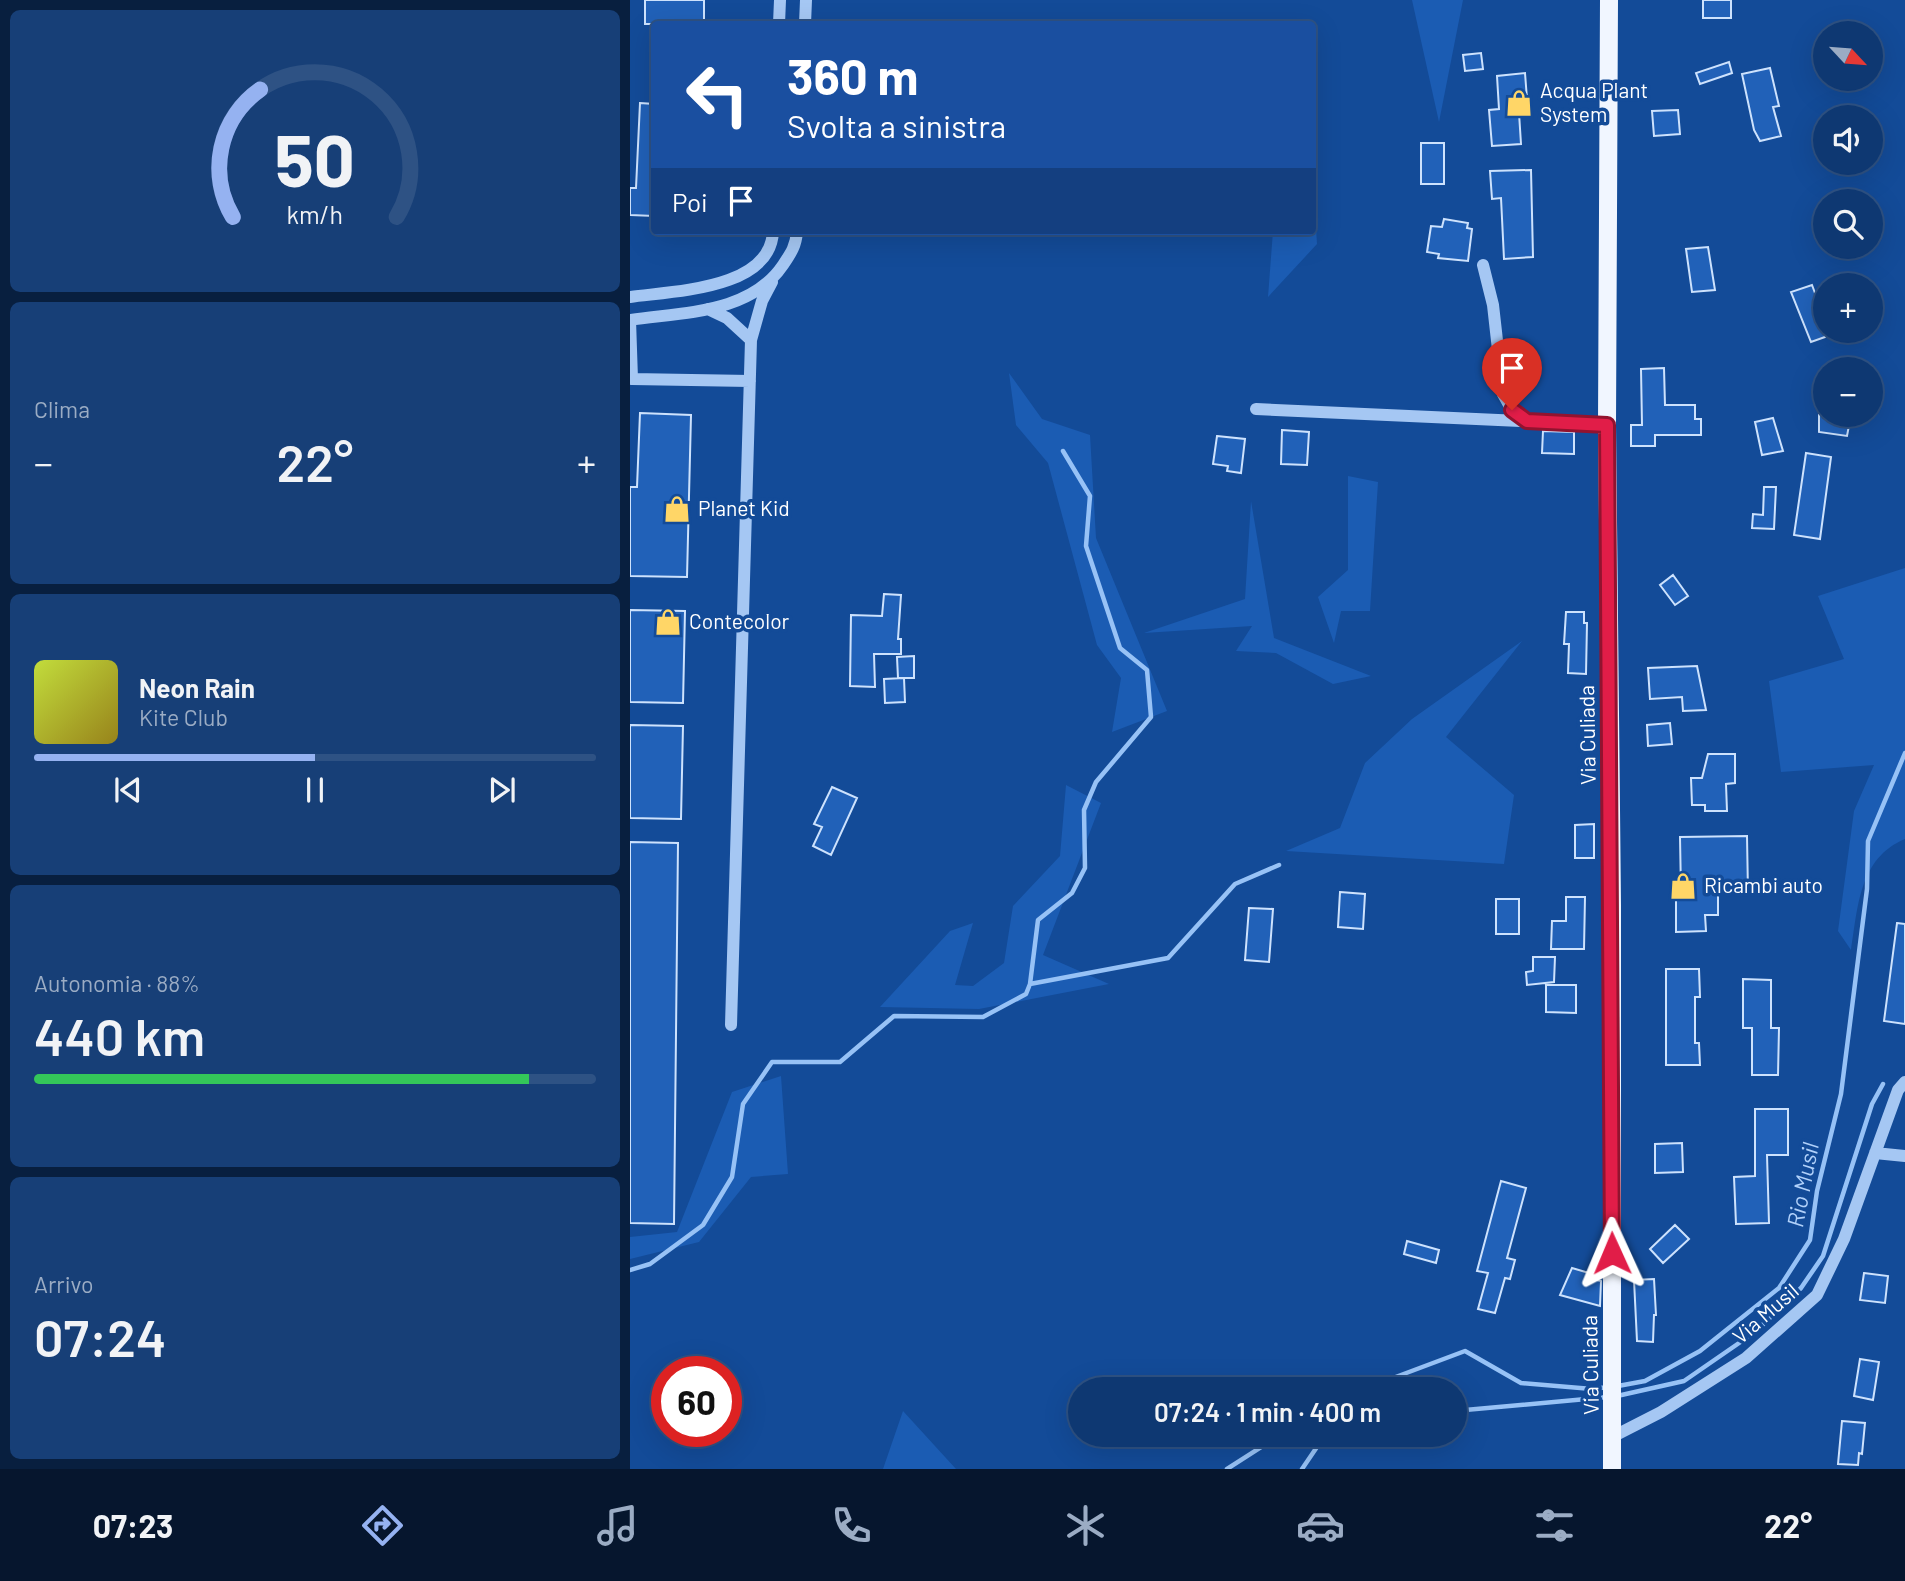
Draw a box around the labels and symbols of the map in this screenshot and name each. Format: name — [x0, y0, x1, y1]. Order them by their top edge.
north arrow — [1813, 21, 1883, 91]
place label: Acqua Plant System — [1540, 77, 1648, 126]
shop icon: Acqua Plant System — [1504, 88, 1534, 118]
pin — [1482, 338, 1542, 410]
shop icon: Planet Kid — [662, 494, 692, 524]
place label: Planet Kid — [698, 495, 790, 520]
shop icon: Contecolor — [653, 607, 683, 637]
place label: Contecolor — [689, 608, 790, 633]
street label: Via Culiada — [1573, 685, 1600, 785]
shop icon: Ricambi auto — [1668, 871, 1698, 901]
place label: Ricambi auto — [1704, 872, 1823, 897]
water label: Rio Musil — [1780, 1140, 1824, 1229]
position arrow — [1575, 1216, 1649, 1290]
street label: Via Musil — [1727, 1277, 1803, 1348]
street label: Via Culiada — [1576, 1315, 1603, 1415]
speed limit sign: 60 — [651, 1356, 742, 1447]

